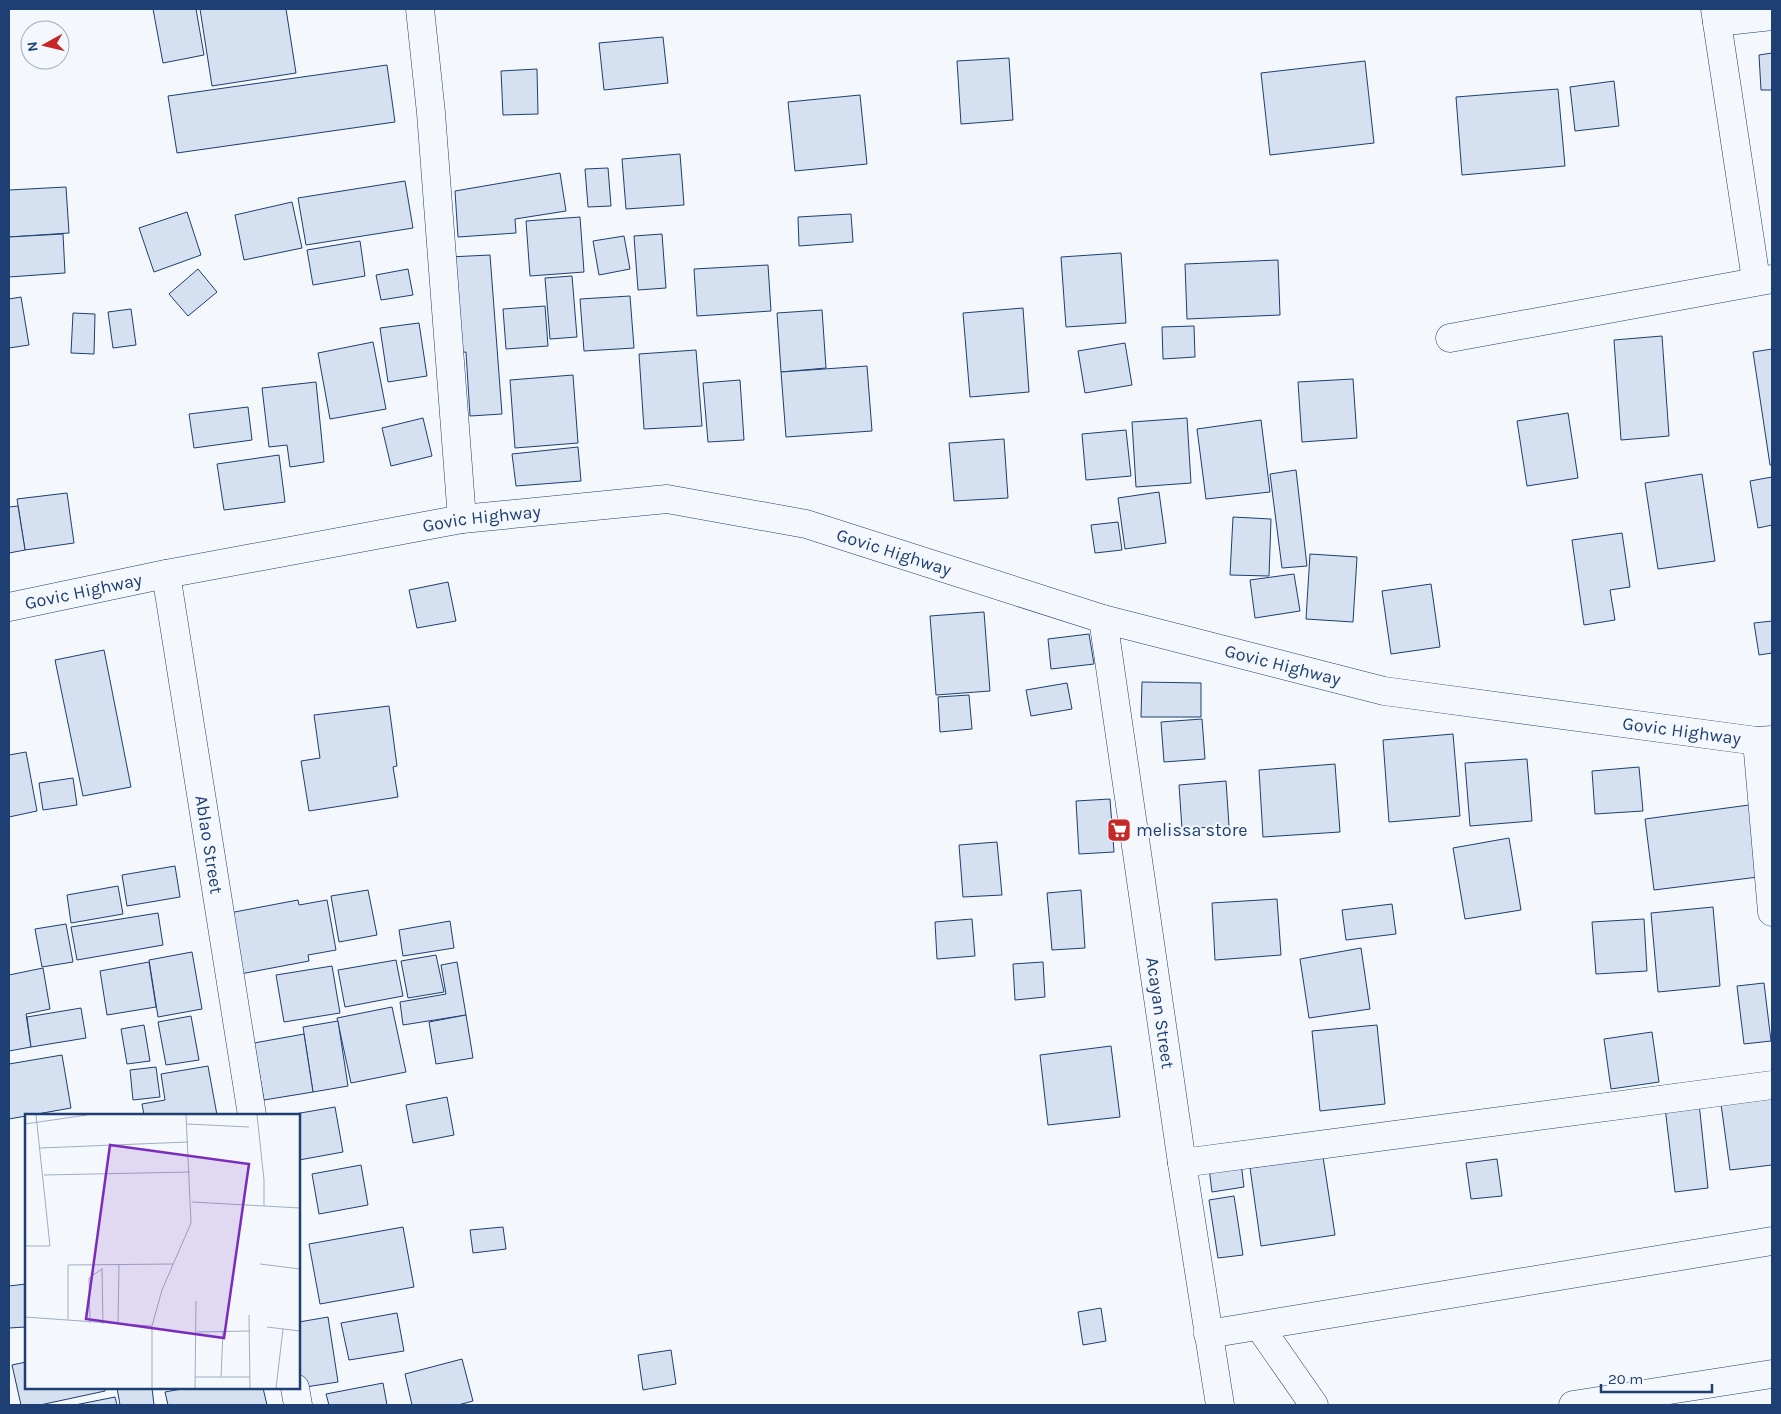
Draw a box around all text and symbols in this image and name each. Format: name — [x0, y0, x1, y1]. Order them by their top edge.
north arrow — [20, 20, 70, 70]
text: N — [24, 41, 42, 53]
street label: Govic Highway — [421, 500, 542, 537]
street label: Govic Highway — [834, 523, 955, 581]
street label: Govic Highway — [23, 568, 145, 614]
street label: Govic Highway — [1222, 640, 1344, 691]
street label: Govic Highway — [1621, 712, 1743, 750]
street label: Ablao Street — [190, 794, 228, 896]
supermarket icon: melissa store — [1106, 817, 1132, 843]
place label: melissa store — [1136, 819, 1247, 841]
street label: Acayan Street — [1141, 956, 1179, 1070]
inset map — [25, 1114, 300, 1389]
scale bar — [1601, 1362, 1712, 1394]
text: 20 m — [1608, 1370, 1643, 1388]

